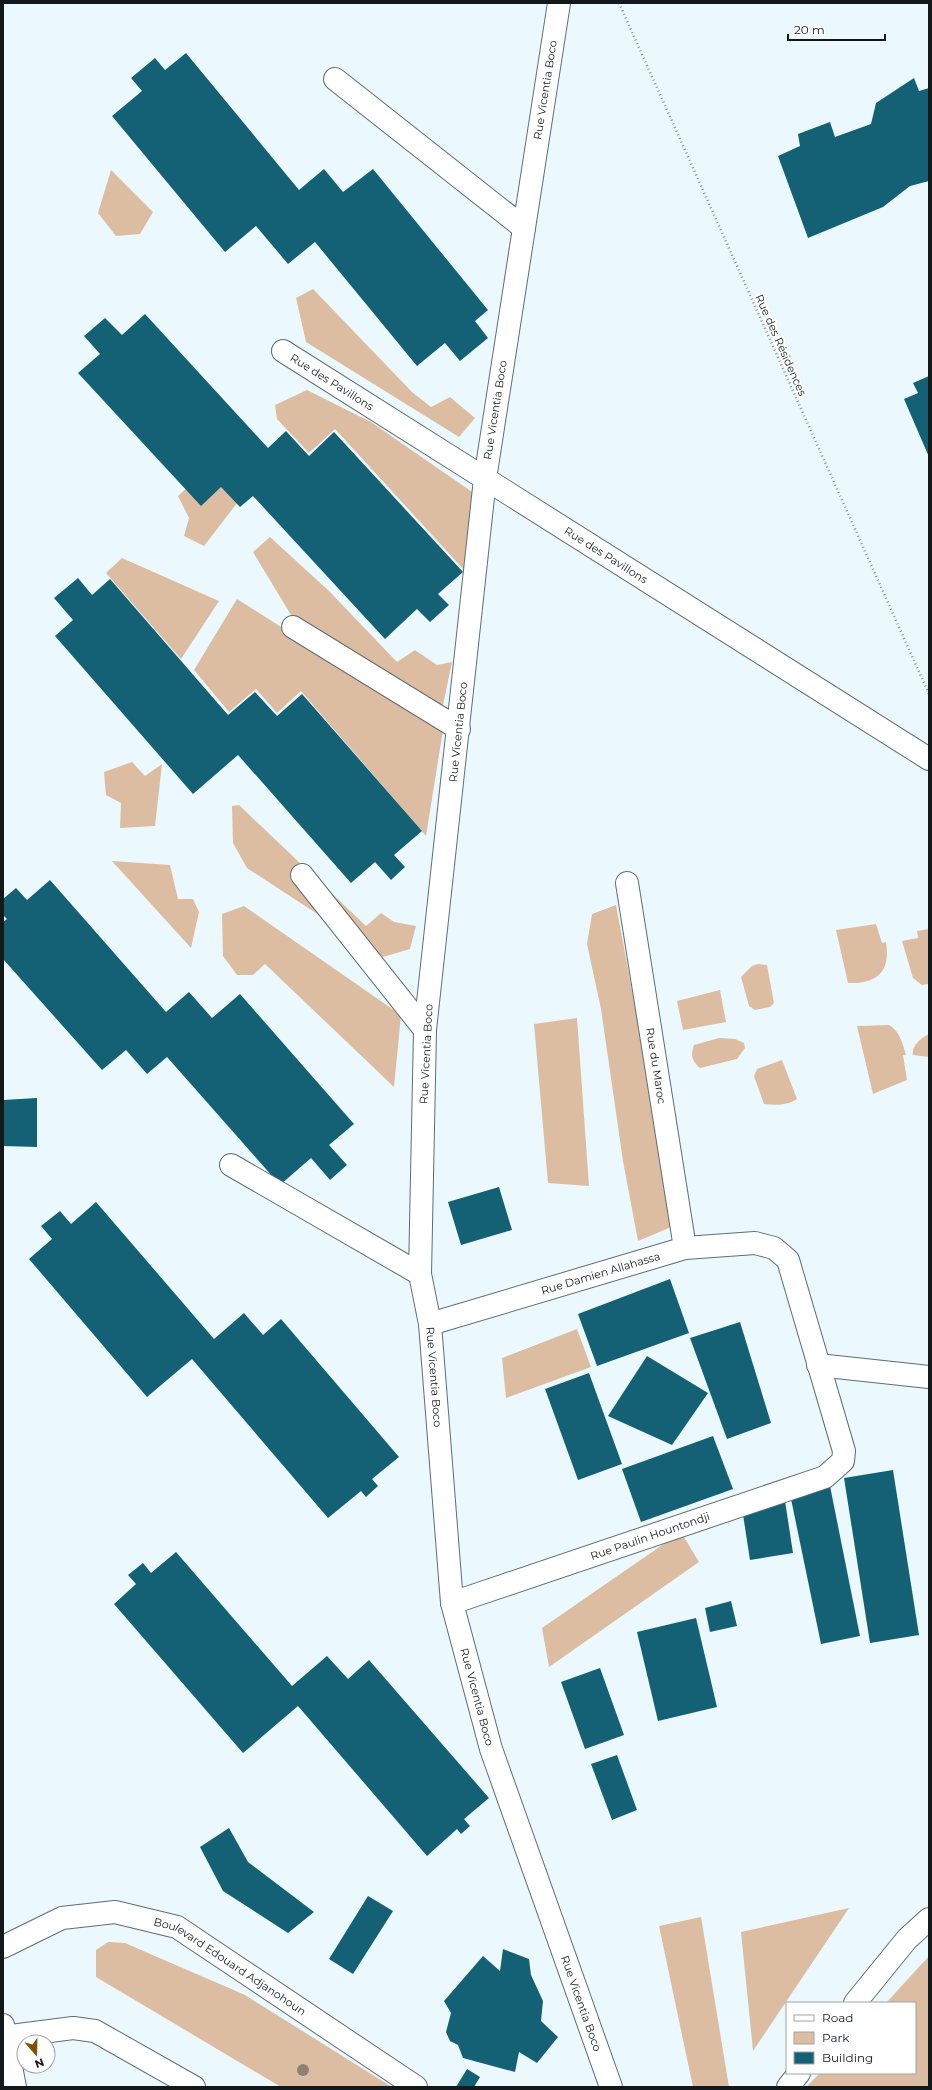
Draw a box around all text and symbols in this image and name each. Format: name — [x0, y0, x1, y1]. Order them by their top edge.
scale bar — [788, 16, 885, 42]
text: 20 m — [794, 22, 825, 37]
street label: Rue Vicentia Boco — [530, 39, 560, 141]
street label: Rue des Résidences — [752, 292, 810, 399]
street label: Rue des Pavillons — [288, 350, 377, 414]
street label: Rue Vicentia Boco — [480, 359, 510, 461]
street label: Rue des Pavillons — [562, 523, 651, 587]
street label: Rue Vicentia Boco — [446, 681, 470, 783]
street label: Rue Vicentia Boco — [416, 1003, 436, 1105]
street label: Rue du Maroc — [643, 1027, 669, 1105]
street label: Rue Damien Allahassa — [539, 1249, 662, 1298]
street label: Rue Vicentia Boco — [423, 1326, 445, 1428]
street label: Rue Paulin Hountondji — [588, 1509, 712, 1563]
street label: Rue Vicentia Boco — [457, 1646, 497, 1747]
street label: Boulevard Edouard Adjanohoun — [152, 1915, 309, 2018]
street label: Rue Vicentia Boco — [558, 1954, 605, 2053]
legend — [786, 2002, 916, 2074]
text: Road — [822, 2010, 853, 2025]
text: Park — [822, 2030, 850, 2045]
north arrow — [16, 2034, 56, 2074]
text: Building — [822, 2050, 873, 2065]
text: N — [33, 2055, 46, 2071]

